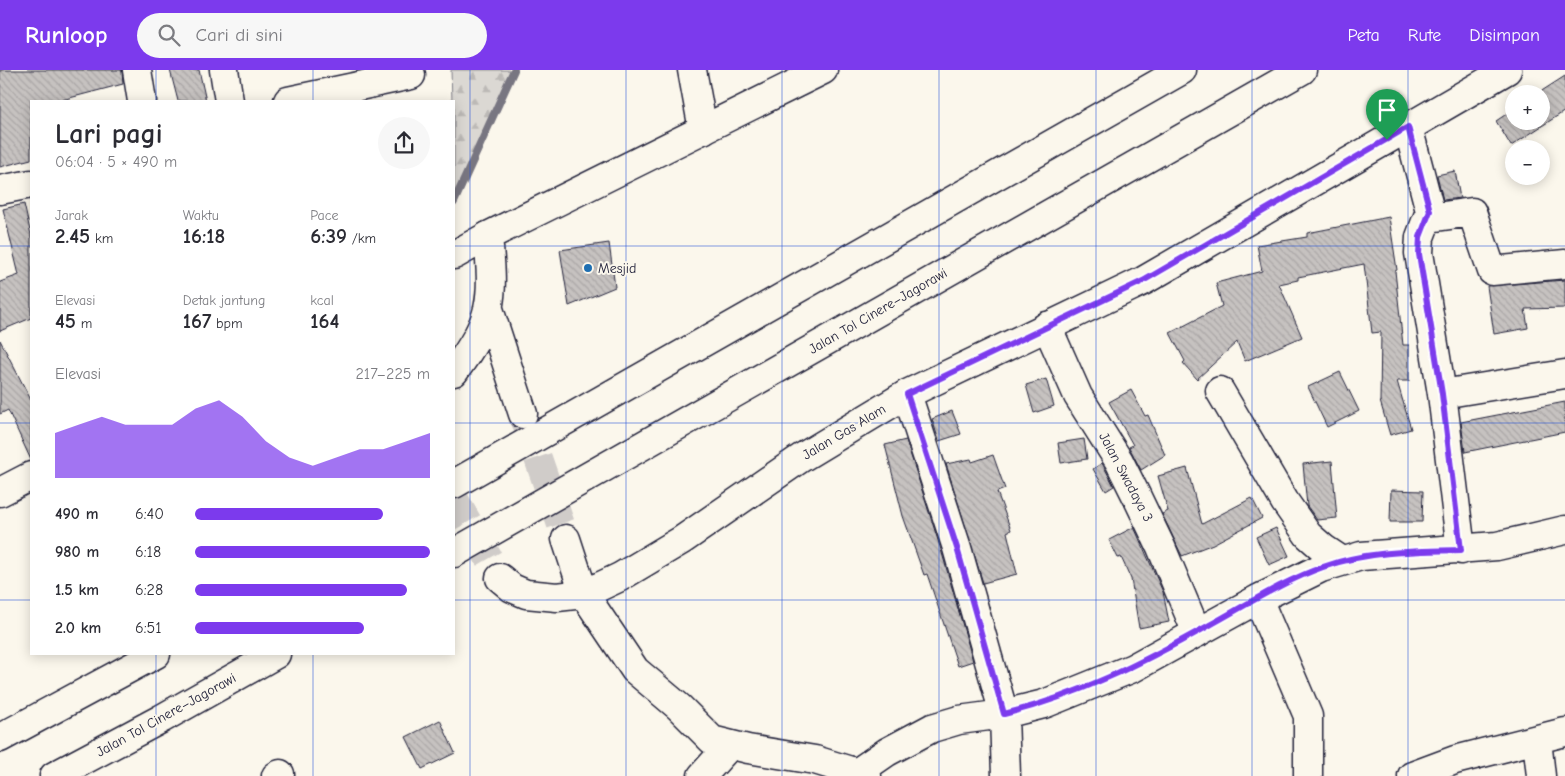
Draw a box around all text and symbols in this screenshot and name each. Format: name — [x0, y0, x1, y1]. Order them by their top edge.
search box — [137, 13, 487, 58]
text: Runloop — [25, 21, 107, 49]
icon: search — [155, 21, 183, 49]
text: Cari di sini — [195, 24, 283, 46]
text: Peta — [1347, 25, 1380, 46]
text: Rute — [1408, 25, 1441, 46]
text: Disimpan — [1469, 25, 1540, 46]
map controls — [1505, 85, 1550, 185]
button: + — [1505, 85, 1550, 130]
pin — [1366, 89, 1408, 140]
icon: arrive — [1373, 96, 1401, 124]
button: share — [378, 117, 430, 169]
text: Lari pagi — [55, 118, 163, 150]
button: − — [1505, 140, 1550, 185]
text: 06:04 · 5 × 490 m — [55, 153, 177, 171]
text: Jarak — [55, 207, 88, 224]
text: Waktu — [183, 207, 219, 224]
text: Pace — [310, 207, 339, 224]
text: 2.45 — [55, 224, 90, 248]
text: 16:18 — [183, 224, 225, 248]
text: 6:39 — [310, 224, 347, 248]
text: km — [90, 230, 113, 247]
text: /km — [347, 230, 376, 247]
place label: Mesjid — [598, 260, 636, 277]
marker: Mesjid — [582, 262, 594, 274]
street label: Jalan Tol Cinere–Jagorawi — [806, 264, 950, 358]
text: Elevasi — [55, 292, 95, 309]
text: Detak jantung — [183, 292, 265, 309]
text: kcal — [310, 292, 334, 309]
text: 45 — [55, 309, 76, 333]
text: 167 — [183, 309, 211, 333]
text: 164 — [310, 309, 339, 333]
text: m — [76, 315, 92, 332]
text: bpm — [211, 315, 243, 332]
text: Elevasi — [55, 365, 101, 383]
text: 217–225 m — [355, 365, 430, 383]
street label: Jalan Gas Alam — [799, 400, 889, 464]
street label: Jalan Swadaya 3 — [1095, 429, 1157, 525]
text: 490 m — [55, 505, 98, 523]
text: 6:40 — [135, 505, 164, 523]
text: 980 m — [55, 543, 99, 561]
text: 6:18 — [135, 543, 161, 561]
text: 1.5 km — [55, 581, 99, 599]
text: 6:28 — [135, 581, 163, 599]
text: 2.0 km — [55, 619, 101, 637]
text: 6:51 — [135, 619, 162, 637]
street label: Jalan Tol Cinere–Jagorawi — [93, 669, 239, 761]

